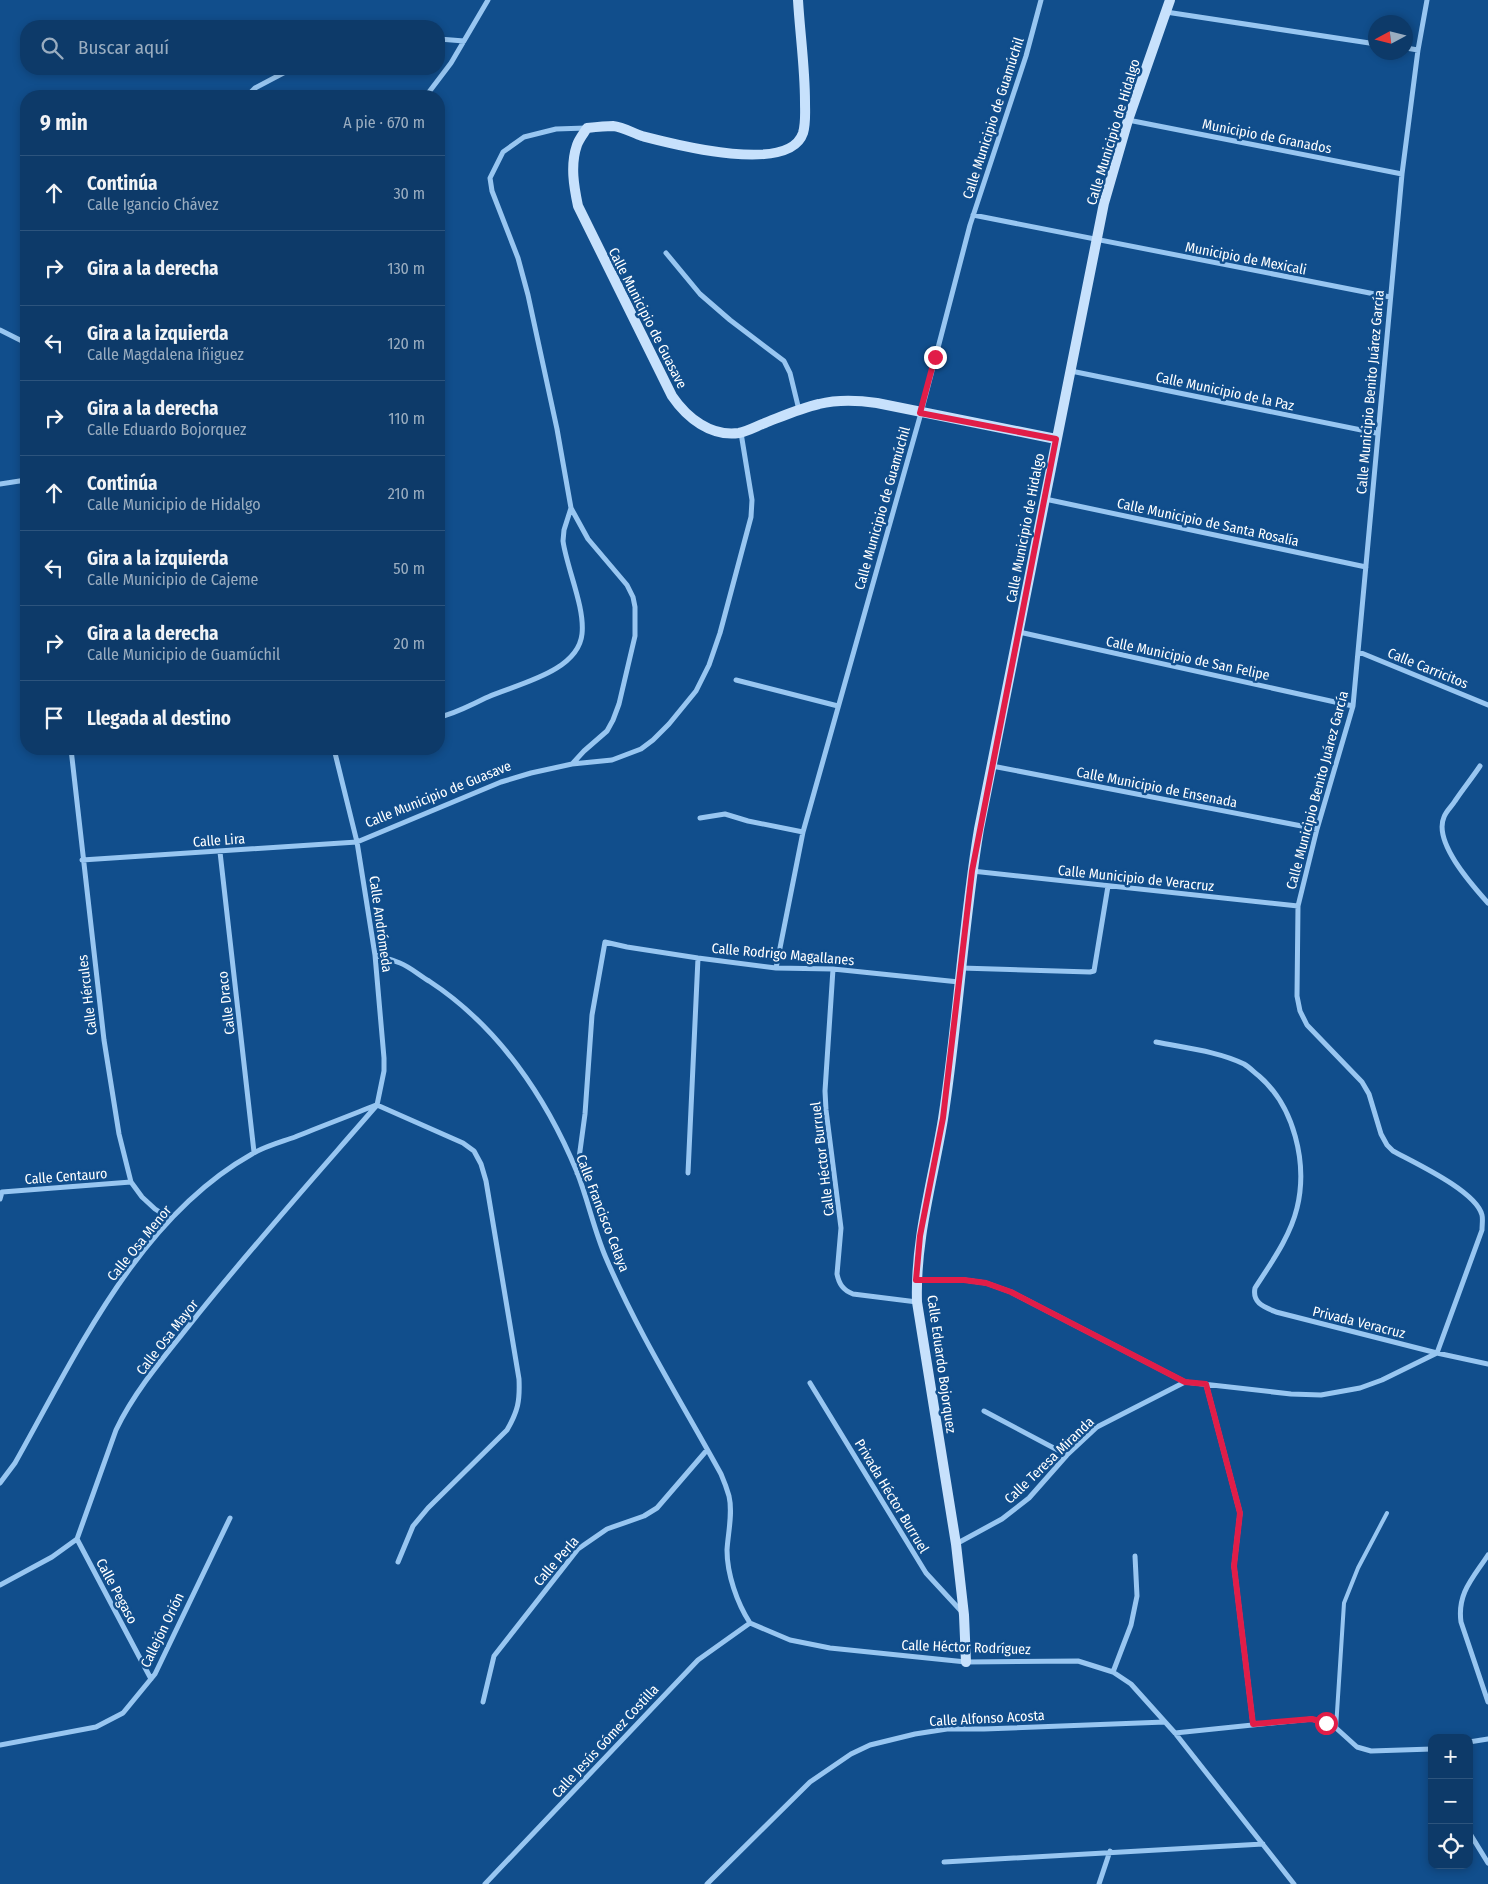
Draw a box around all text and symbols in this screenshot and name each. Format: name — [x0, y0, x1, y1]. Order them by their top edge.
north arrow — [1368, 15, 1413, 60]
search box — [20, 20, 445, 75]
icon: search — [38, 34, 66, 62]
street label: Calle Municipio de Guamúchil — [959, 35, 1028, 201]
text: Buscar aquí — [78, 36, 169, 59]
street label: Calle Municipio de Hidalgo — [1083, 57, 1144, 207]
text: 9 min — [40, 110, 88, 136]
text: A pie · 670 m — [343, 113, 425, 132]
street label: Municipio de Granados — [1201, 116, 1333, 157]
text: Continúa — [87, 172, 158, 195]
icon: ahead — [40, 179, 68, 207]
text: 30 m — [393, 184, 425, 203]
text: Calle Igancio Chávez — [87, 195, 219, 214]
street label: Municipio de Mexicali — [1184, 238, 1308, 279]
street label: Calle Municipio de Guasave — [605, 245, 691, 392]
icon: right — [40, 254, 68, 282]
text: Gira a la derecha — [87, 257, 219, 280]
text: 130 m — [387, 259, 425, 278]
street label: Calle Municipio Benito Juárez García — [1353, 289, 1388, 495]
text: Gira a la izquierda — [87, 322, 229, 345]
icon: left — [40, 329, 68, 357]
text: 120 m — [387, 334, 425, 353]
text: Calle Magdalena Iñiguez — [87, 345, 244, 364]
route end — [924, 346, 947, 369]
street label: Calle Municipio de la Paz — [1154, 369, 1296, 415]
text: Gira a la derecha — [87, 397, 219, 420]
icon: right — [40, 404, 68, 432]
text: 110 m — [388, 409, 425, 428]
text: Calle Eduardo Bojorquez — [87, 420, 246, 439]
street label: Calle Municipio de Guamúchil — [851, 424, 914, 592]
street label: Calle Municipio de Hidalgo — [1003, 452, 1048, 604]
text: Continúa — [87, 472, 158, 495]
icon: ahead — [40, 479, 68, 507]
text: 210 m — [388, 484, 425, 503]
text: Calle Municipio de Hidalgo — [87, 495, 261, 514]
street label: Calle Municipio de Santa Rosalía — [1115, 495, 1301, 550]
text: Gira a la izquierda — [87, 547, 229, 570]
icon: left — [40, 554, 68, 582]
text: 50 m — [393, 559, 425, 578]
text: Calle Municipio de Cajeme — [87, 570, 259, 589]
text: Gira a la derecha — [87, 622, 219, 645]
icon: right — [40, 629, 68, 657]
street label: Calle Municipio de San Felipe — [1105, 633, 1271, 684]
text: 20 m — [394, 634, 425, 653]
text: Calle Municipio de Guamúchil — [87, 645, 280, 664]
street label: Calle Carricitos — [1385, 645, 1471, 692]
street label: Calle Municipio Benito Juárez García — [1283, 689, 1352, 891]
icon: arrive — [40, 704, 68, 732]
text: Llegada al destino — [87, 707, 231, 730]
street label: Calle Municipio de Guasave — [363, 757, 514, 832]
street label: Calle Municipio de Ensenada — [1075, 764, 1239, 811]
street label: Calle Lira — [192, 830, 246, 851]
street label: Calle Municipio de Veracruz — [1057, 862, 1215, 895]
street label: Calle Andrómeda — [365, 875, 396, 974]
street label: Calle Rodrigo Magallanes — [711, 940, 855, 969]
street label: Calle Hércules — [74, 954, 101, 1036]
street label: Calle Draco — [214, 970, 239, 1036]
street label: Calle Héctor Burruel — [807, 1100, 838, 1217]
street label: Calle Francisco Celaya — [572, 1152, 633, 1274]
street label: Calle Centauro — [24, 1165, 108, 1188]
street label: Calle Osa Menor — [104, 1202, 175, 1285]
street label: Calle Eduardo Bojorquez — [923, 1294, 960, 1435]
street label: Calle Osa Mayor — [133, 1296, 202, 1378]
street label: Privada Veracruz — [1311, 1303, 1407, 1342]
street label: Calle Teresa Miranda — [1001, 1413, 1098, 1507]
street label: Privada Héctor Burruel — [851, 1436, 932, 1557]
street label: Calle Perla — [530, 1533, 583, 1590]
street label: Calle Pegaso — [92, 1556, 141, 1627]
street label: Callejón Orión — [137, 1590, 188, 1671]
street label: Calle Héctor Rodríguez — [901, 1637, 1031, 1658]
street label: Calle Jesús Gómez Costilla — [548, 1681, 662, 1802]
street label: Calle Alfonso Acosta — [929, 1707, 1045, 1730]
route start — [1315, 1712, 1338, 1735]
map controls — [1428, 1734, 1473, 1869]
button: + — [1428, 1734, 1473, 1779]
button: − — [1428, 1779, 1473, 1824]
button: locate — [1428, 1824, 1473, 1869]

